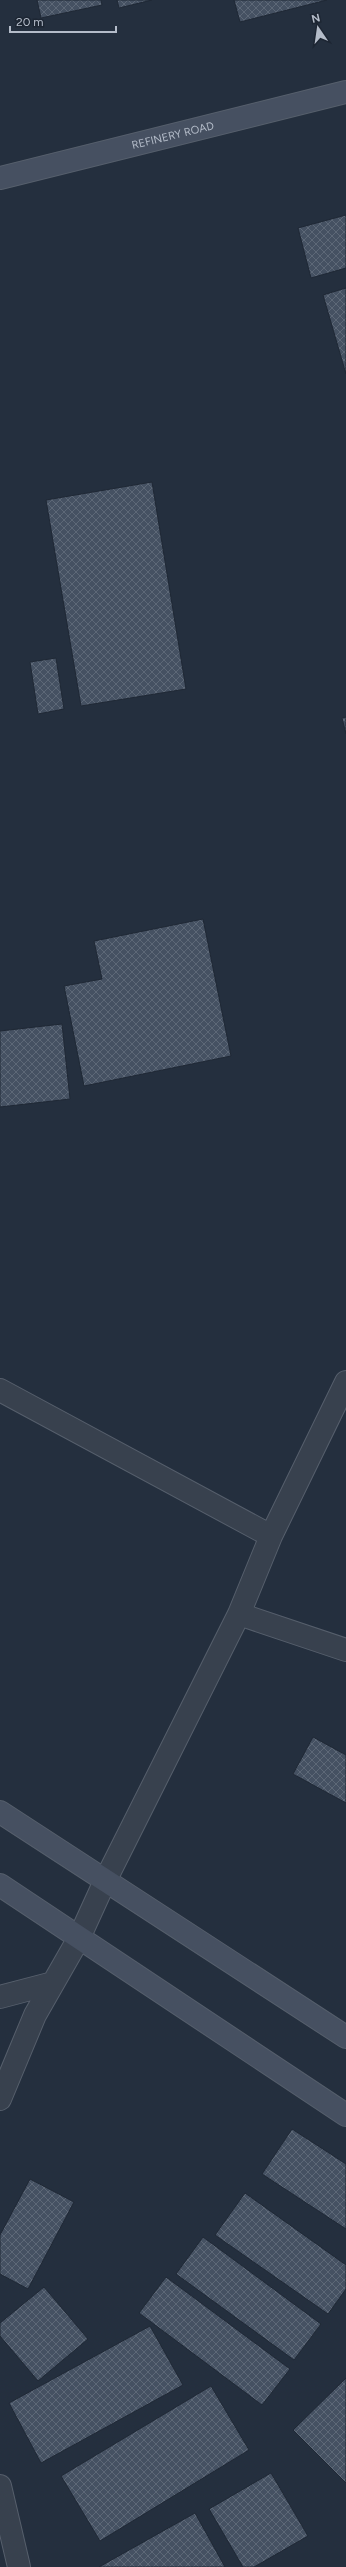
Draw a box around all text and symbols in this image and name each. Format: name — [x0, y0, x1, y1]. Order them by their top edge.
scale bar — [10, 8, 116, 34]
north arrow — [298, 8, 338, 48]
text: N — [310, 11, 321, 26]
text: 20 m — [16, 15, 44, 29]
street label: REFINERY ROAD — [130, 119, 216, 152]

